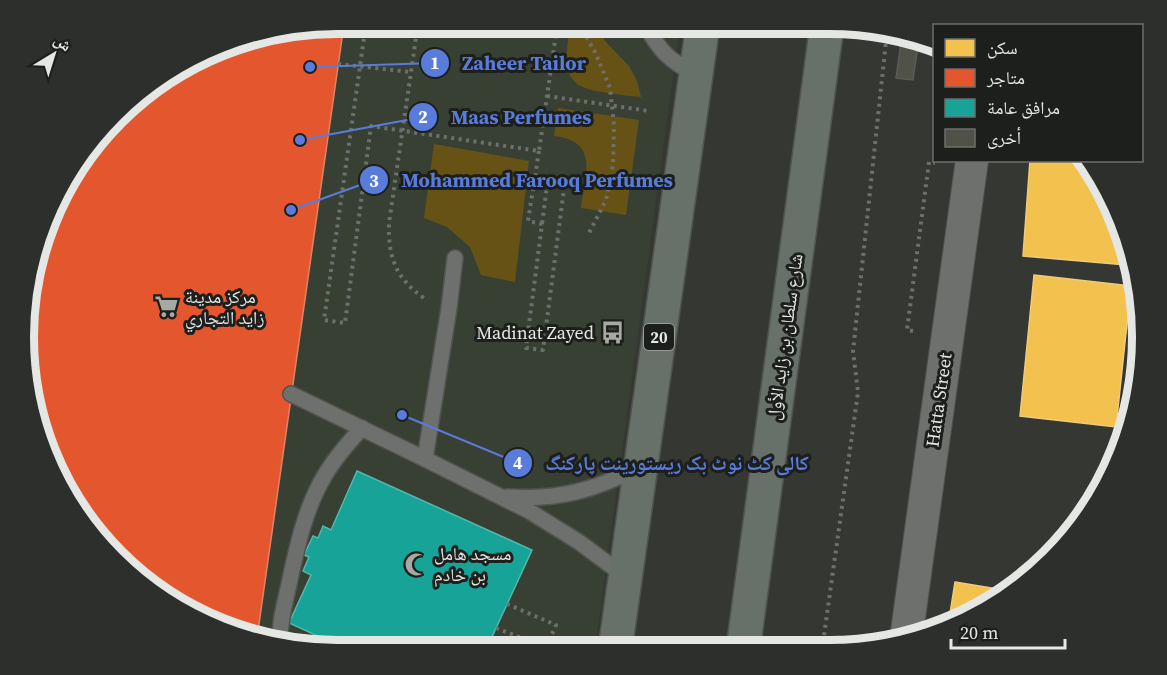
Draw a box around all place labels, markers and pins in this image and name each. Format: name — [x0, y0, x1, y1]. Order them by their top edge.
callout: Zaheer Tailor — [420, 44, 598, 82]
callout: Maas Perfumes — [408, 98, 603, 136]
callout: Mohammed Farooq Perfumes — [359, 161, 685, 199]
place label: مركز مدينة زايد التجاري — [185, 284, 264, 333]
supermarket icon: مركز مدينة زايد التجاري — [154, 294, 180, 320]
place label: Madinat Zayed — [476, 320, 594, 345]
bus stop icon: Madinat Zayed — [599, 320, 625, 346]
callout: کالی کٹ نوٹ بک ریستورینت پارکنگ — [503, 444, 821, 482]
place label: مسجد هامل بن خادم — [434, 541, 511, 587]
mosque icon: مسجد هامل بن خادم — [403, 551, 429, 577]

